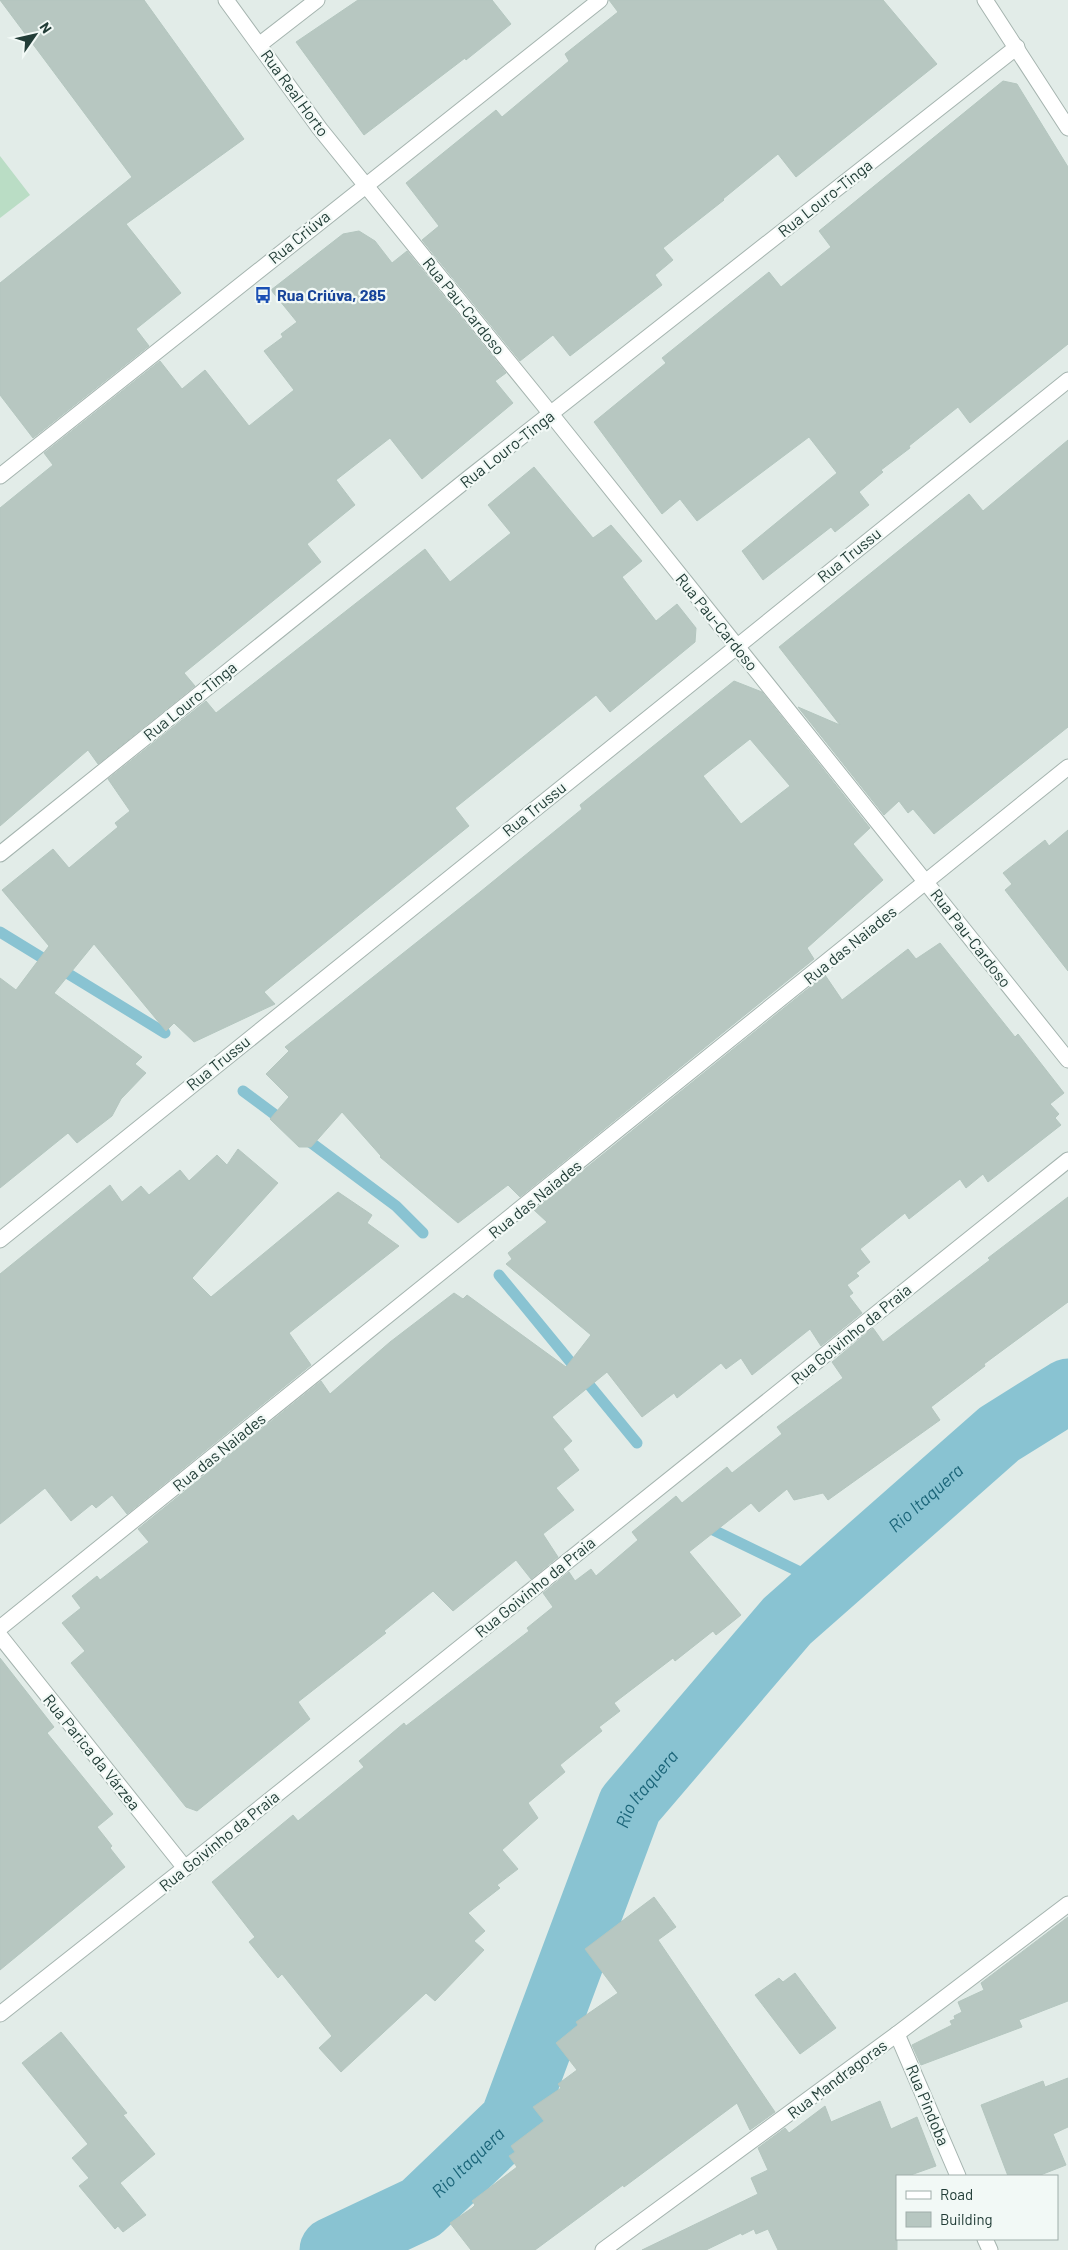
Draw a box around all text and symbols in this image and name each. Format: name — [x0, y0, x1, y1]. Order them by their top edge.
north arrow — [10, 10, 60, 60]
text: N — [37, 19, 56, 36]
street label: Rua Real Horto — [258, 46, 333, 140]
street label: Rua Louro-Tinga — [774, 155, 876, 240]
street label: Rua Criúva — [264, 206, 333, 267]
street label: Rua Pau-Cardoso — [419, 253, 509, 358]
bus stop icon: Rua Criúva, 285 — [253, 285, 273, 305]
place label: Rua Criúva, 285 — [277, 285, 386, 304]
street label: Rua Louro-Tinga — [456, 406, 558, 491]
street label: Rua Trussu — [813, 523, 884, 586]
street label: Rua Pau-Cardoso — [672, 569, 762, 674]
street label: Rua Louro-Tinga — [139, 657, 240, 744]
street label: Rua Trussu — [498, 777, 569, 840]
street label: Rua Pau-Cardoso — [927, 885, 1016, 991]
street label: Rua das Naiades — [800, 901, 900, 988]
street label: Rua Trussu — [182, 1031, 253, 1094]
street label: Rua das Naiades — [485, 1155, 585, 1242]
street label: Rua Goivinho da Praia — [787, 1279, 915, 1388]
street label: Rua das Naiades — [169, 1408, 269, 1495]
water label: Rio Itaquera — [883, 1459, 967, 1536]
street label: Rua Goivinho da Praia — [471, 1532, 599, 1641]
street label: Rua Parica da Várzea — [40, 1690, 145, 1813]
water label: Rio Itaquera — [610, 1745, 682, 1831]
street label: Rua Goivinho da Praia — [155, 1786, 283, 1895]
street label: Rua Mandragoras — [783, 2035, 890, 2122]
street label: Rua Pindoba — [903, 2061, 954, 2148]
water label: Rio Itaquera — [427, 2122, 509, 2202]
legend — [896, 2175, 1058, 2240]
text: Road — [940, 2185, 973, 2203]
text: Building — [940, 2210, 993, 2228]

